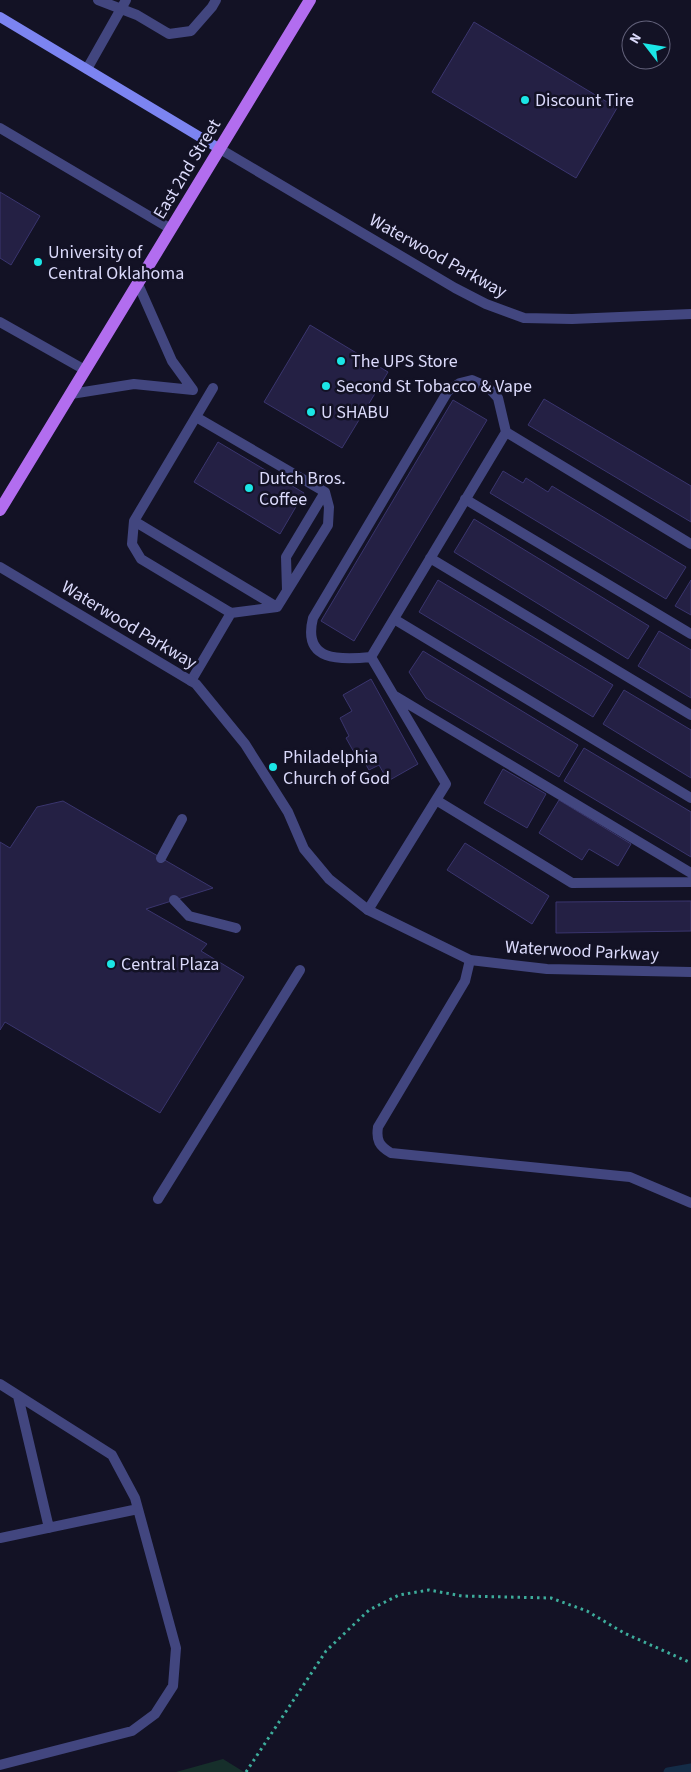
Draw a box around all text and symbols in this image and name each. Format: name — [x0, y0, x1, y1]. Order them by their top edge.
north arrow — [621, 20, 671, 70]
text: N — [625, 30, 647, 48]
place label: Discount Tire — [535, 88, 634, 113]
marker: Discount Tire — [519, 94, 531, 106]
street label: East 2nd Street — [147, 114, 227, 224]
street label: Waterwood Parkway — [365, 208, 512, 305]
place label: University of Central Oklahoma — [48, 240, 184, 286]
marker: University of Central Oklahoma — [32, 256, 44, 268]
place label: The UPS Store — [351, 349, 458, 374]
marker: The UPS Store — [335, 355, 347, 367]
place label: Second St Tobacco & Vape — [336, 374, 532, 399]
marker: Second St Tobacco & Vape — [320, 380, 332, 392]
place label: U SHABU — [321, 400, 390, 425]
marker: U SHABU — [305, 406, 317, 418]
place label: Dutch Bros. Coffee — [259, 466, 346, 512]
marker: Dutch Bros. Coffee — [243, 482, 255, 494]
street label: Waterwood Parkway — [57, 575, 202, 676]
place label: Philadelphia Church of God — [283, 745, 390, 791]
marker: Philadelphia Church of God — [267, 761, 279, 773]
street label: Waterwood Parkway — [504, 934, 660, 968]
place label: Central Plaza — [121, 952, 219, 977]
marker: Central Plaza — [105, 958, 117, 970]

